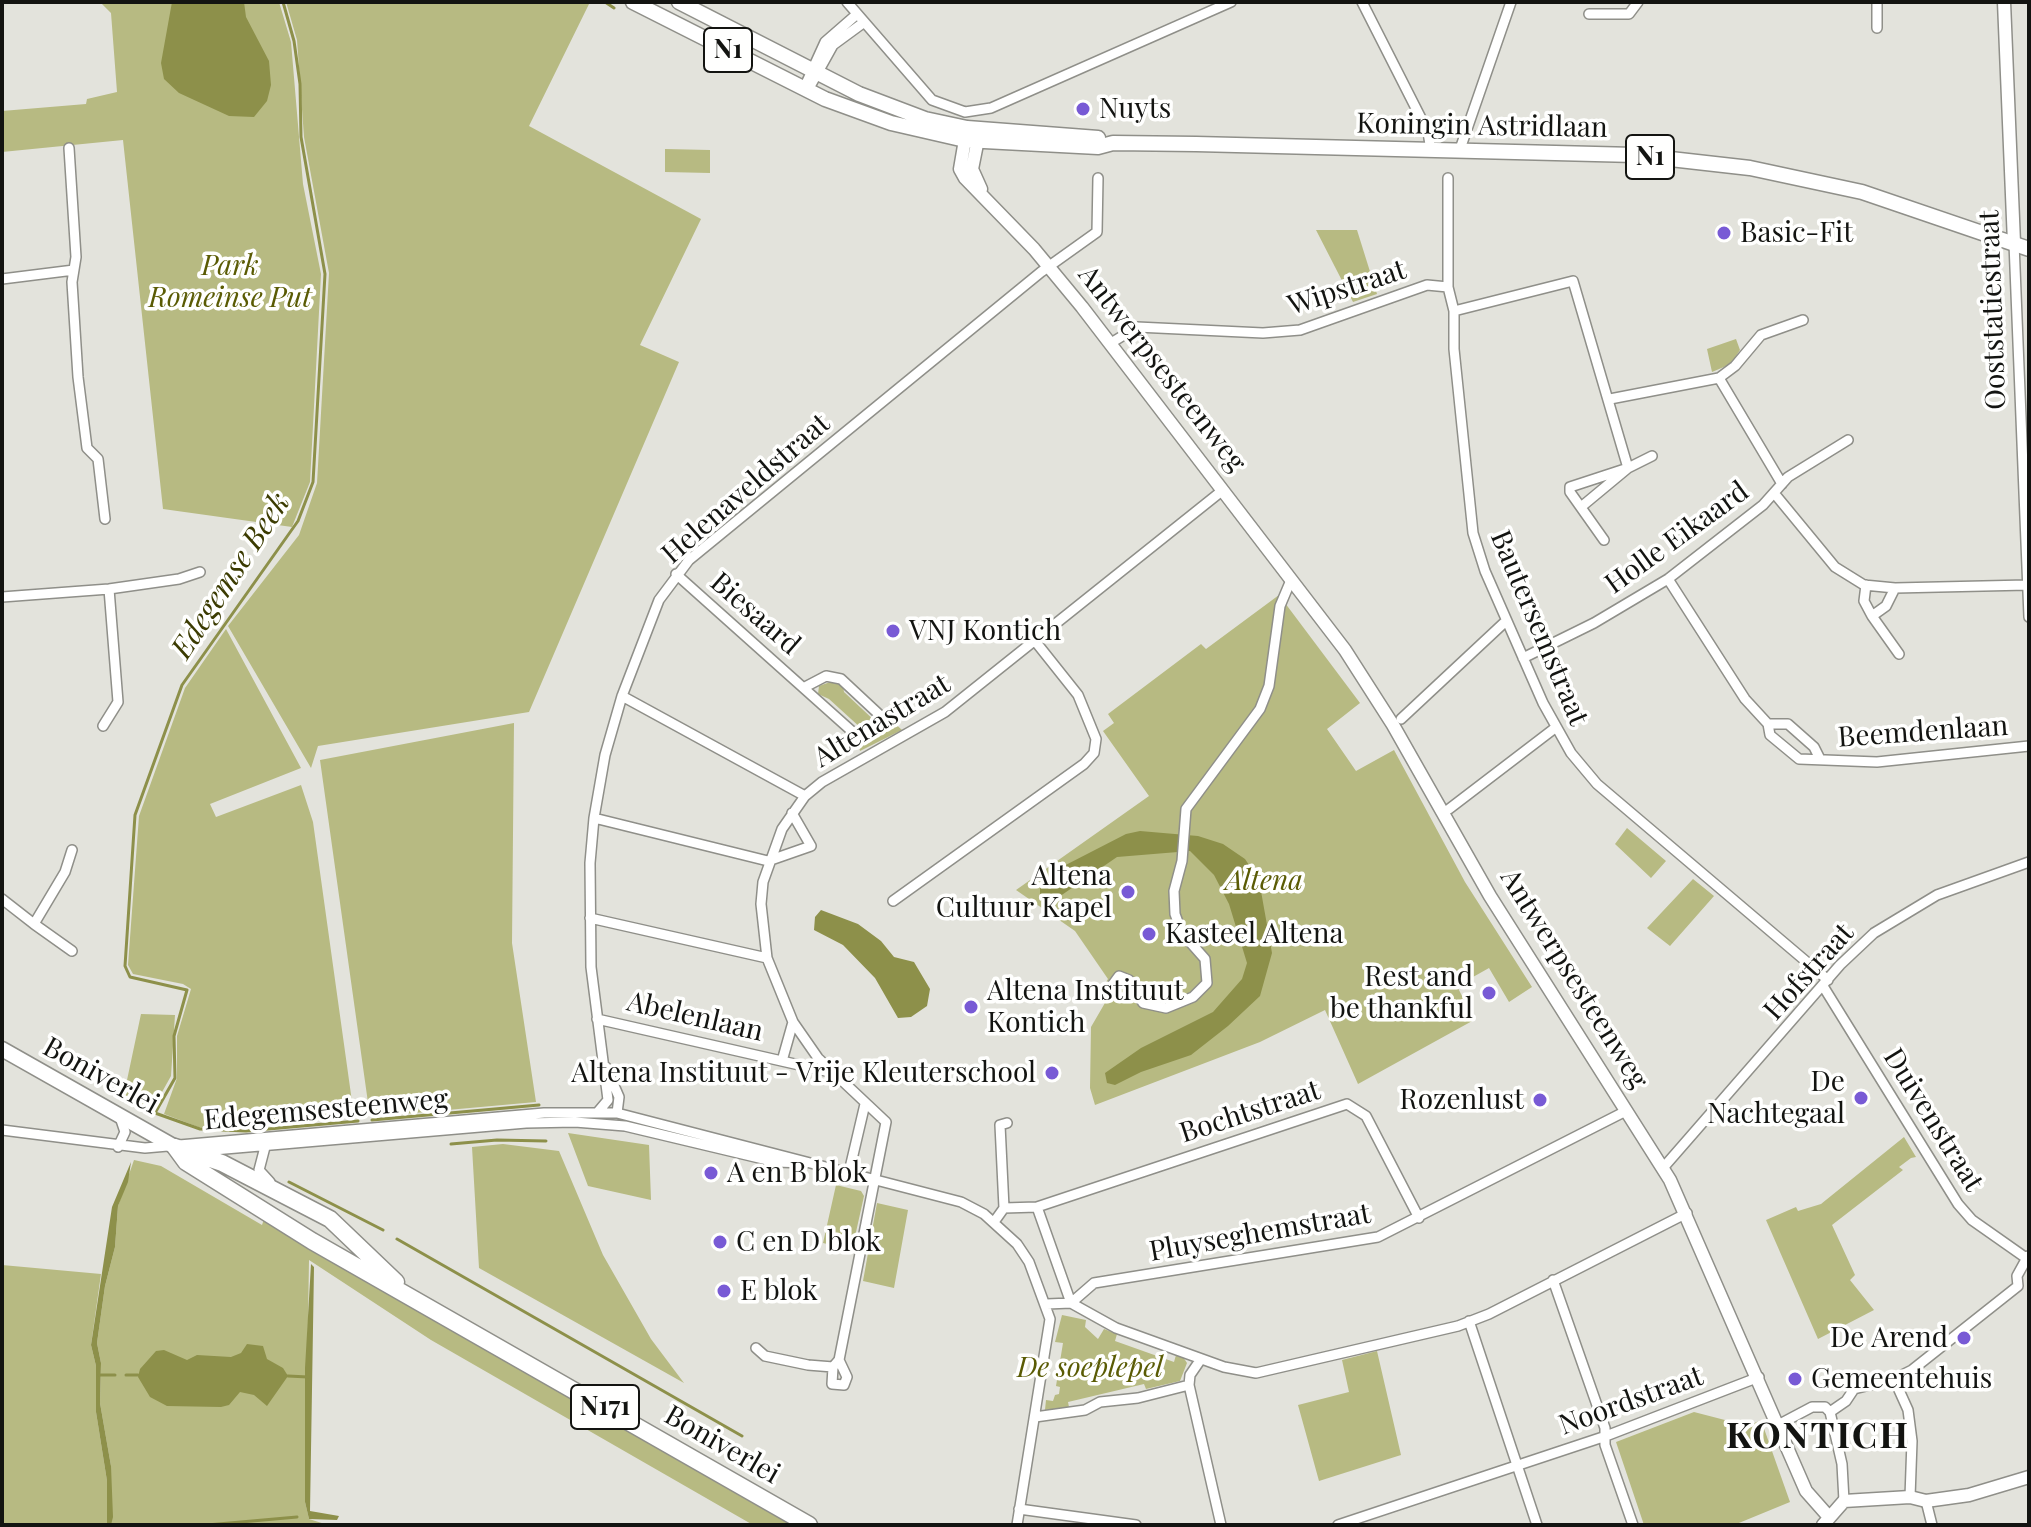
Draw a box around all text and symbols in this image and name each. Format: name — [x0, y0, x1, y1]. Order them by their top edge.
road number: N1 — [704, 28, 752, 72]
place label: Nuyts — [1099, 92, 1171, 126]
marker: Nuyts — [1074, 100, 1092, 118]
street label: Koningin Astridlaan — [1356, 107, 1608, 145]
road number: N1 — [1626, 135, 1674, 179]
street label: Ooststatiestraat — [1973, 210, 2013, 410]
place label: Basic-Fit — [1740, 216, 1853, 250]
marker: Basic-Fit — [1715, 224, 1733, 242]
park label: Park Romeinse Put — [148, 249, 312, 315]
street label: Wipstraat — [1284, 253, 1410, 323]
street label: Antwerpsesteenweg — [1071, 259, 1253, 479]
street label: Helenaveldstraat — [655, 407, 837, 571]
street label: Holle Eikaard — [1599, 475, 1755, 601]
water label: Edegemse Beek — [164, 486, 298, 666]
street label: Bautersemstraat — [1483, 526, 1595, 730]
street label: Biesaard — [703, 566, 807, 662]
place label: VNJ Kontich — [909, 614, 1061, 648]
marker: VNJ Kontich — [884, 622, 902, 640]
street label: Altenastraat — [808, 667, 956, 775]
street label: Beemdenlaan — [1837, 709, 2009, 755]
place label: Altena Cultuur Kapel — [936, 859, 1112, 925]
street label: Antwerpsesteenweg — [1493, 863, 1655, 1095]
park label: Altena — [1225, 864, 1303, 898]
marker: Altena Cultuur Kapel — [1119, 883, 1137, 901]
place label: Kasteel Altena — [1165, 917, 1343, 951]
street label: Hofstraat — [1757, 917, 1861, 1027]
marker: Kasteel Altena — [1140, 925, 1158, 943]
place label: Rest and be thankful — [1330, 960, 1473, 1026]
place label: Altena Instituut Kontich — [987, 974, 1184, 1040]
marker: Rest and be thankful — [1480, 984, 1498, 1002]
street label: Abelenlaan — [624, 985, 766, 1049]
marker: Altena Instituut Kontich — [962, 998, 980, 1016]
street label: Boniverlei — [37, 1030, 165, 1122]
street label: Duivenstraat — [1876, 1043, 1990, 1197]
place label: Altena Instituut - Vrije Kleuterschool — [571, 1056, 1036, 1090]
marker: Altena Instituut - Vrije Kleuterschool — [1043, 1064, 1061, 1082]
place label: De Nachtegaal — [1707, 1065, 1845, 1131]
street label: Bochtstraat — [1176, 1074, 1324, 1150]
street label: Edegemsesteenweg — [202, 1083, 450, 1137]
place label: Rozenlust — [1400, 1083, 1524, 1117]
marker: De Nachtegaal — [1852, 1089, 1870, 1107]
marker: Rozenlust — [1531, 1091, 1549, 1109]
place label: A en B blok — [727, 1156, 868, 1190]
marker: A en B blok — [702, 1164, 720, 1182]
street label: Pluyseghemstraat — [1147, 1197, 1373, 1269]
place label: C en D blok — [736, 1225, 881, 1259]
marker: C en D blok — [711, 1233, 729, 1251]
place label: E blok — [740, 1274, 818, 1308]
marker: E blok — [715, 1282, 733, 1300]
place label: De Arend — [1830, 1321, 1948, 1355]
marker: De Arend — [1955, 1329, 1973, 1347]
park label: De soeplepel — [1017, 1351, 1163, 1385]
street label: Noordstraat — [1554, 1359, 1708, 1443]
place label: Gemeentehuis — [1811, 1362, 1992, 1396]
marker: Gemeentehuis — [1786, 1370, 1804, 1388]
road number: N171 — [571, 1385, 639, 1429]
street label: Boniverlei — [658, 1399, 786, 1491]
district label: KONTICH — [1726, 1415, 1910, 1459]

